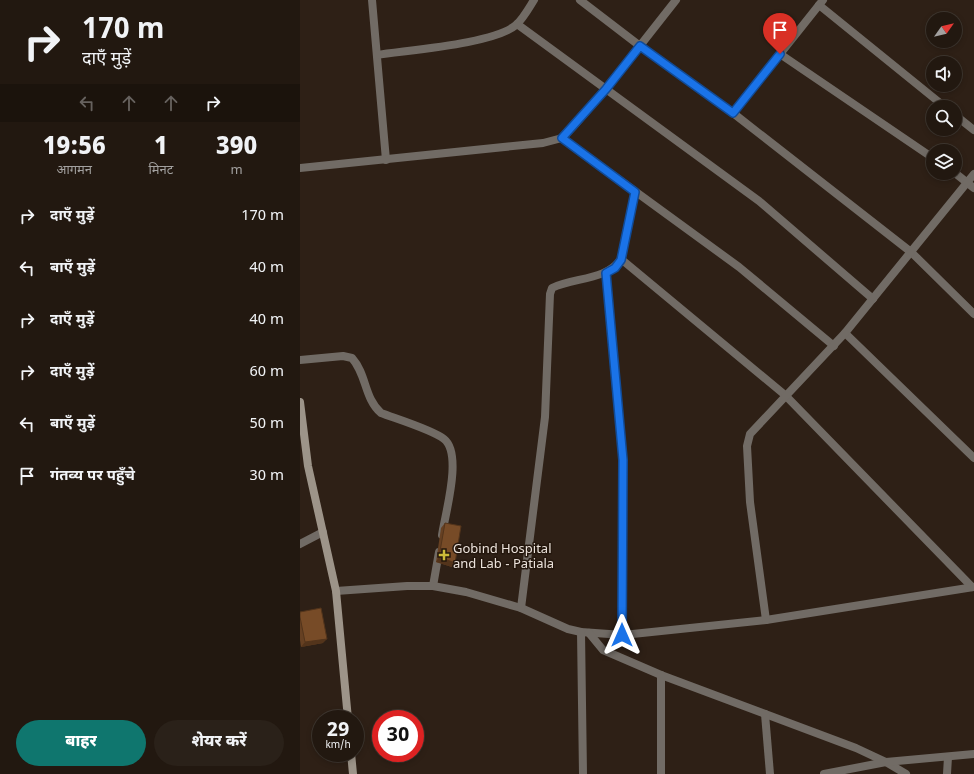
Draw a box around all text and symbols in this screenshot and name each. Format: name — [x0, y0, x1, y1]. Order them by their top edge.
north arrow — [926, 12, 962, 48]
map controls — [926, 12, 962, 180]
text: 170 m — [82, 13, 164, 49]
pin — [763, 13, 797, 54]
icon: right — [16, 16, 68, 68]
icon: arrive — [769, 19, 791, 41]
text: दाएँ मुड़ें — [82, 48, 131, 71]
button: sound — [926, 56, 962, 92]
icon: left — [76, 92, 98, 114]
icon: ahead — [118, 92, 140, 114]
icon: ahead — [160, 92, 182, 114]
icon: right — [202, 92, 224, 114]
button: search — [926, 100, 962, 136]
text: 19:56 — [43, 132, 106, 164]
text: 1 — [154, 132, 168, 164]
text: 390 — [216, 132, 257, 164]
button: layers — [926, 144, 962, 180]
text: आगमन — [56, 162, 92, 179]
text: मिनट — [148, 162, 173, 179]
text: m — [231, 162, 243, 179]
icon: right — [16, 205, 38, 227]
text: दाएँ मुड़ें — [50, 207, 94, 226]
text: 170 m — [241, 207, 284, 226]
icon: left — [16, 257, 38, 279]
text: बाएँ मुड़ें — [50, 259, 95, 278]
text: 40 m — [250, 259, 284, 278]
icon: right — [16, 309, 38, 331]
text: दाएँ मुड़ें — [50, 311, 94, 330]
text: 40 m — [250, 311, 284, 330]
icon: right — [16, 361, 38, 383]
text: दाएँ मुड़ें — [50, 363, 94, 382]
text: 60 m — [250, 363, 284, 382]
icon: left — [16, 413, 38, 435]
text: बाएँ मुड़ें — [50, 415, 95, 434]
text: 50 m — [250, 415, 284, 434]
icon: arrive — [16, 465, 38, 487]
text: गंतव्य पर पहुँचे — [50, 467, 135, 486]
text: 30 m — [250, 467, 284, 486]
place label: Gobind Hospital and Lab - Patiala — [453, 541, 554, 573]
marker: Gobind Hospital and Lab - Patiala — [438, 549, 450, 561]
position arrow — [601, 614, 643, 656]
speed limit sign: 30 — [372, 710, 424, 762]
text: 29 — [327, 718, 349, 744]
button: बाहर — [16, 720, 146, 766]
button: शेयर करें — [154, 720, 284, 766]
text: km/h — [325, 739, 351, 752]

